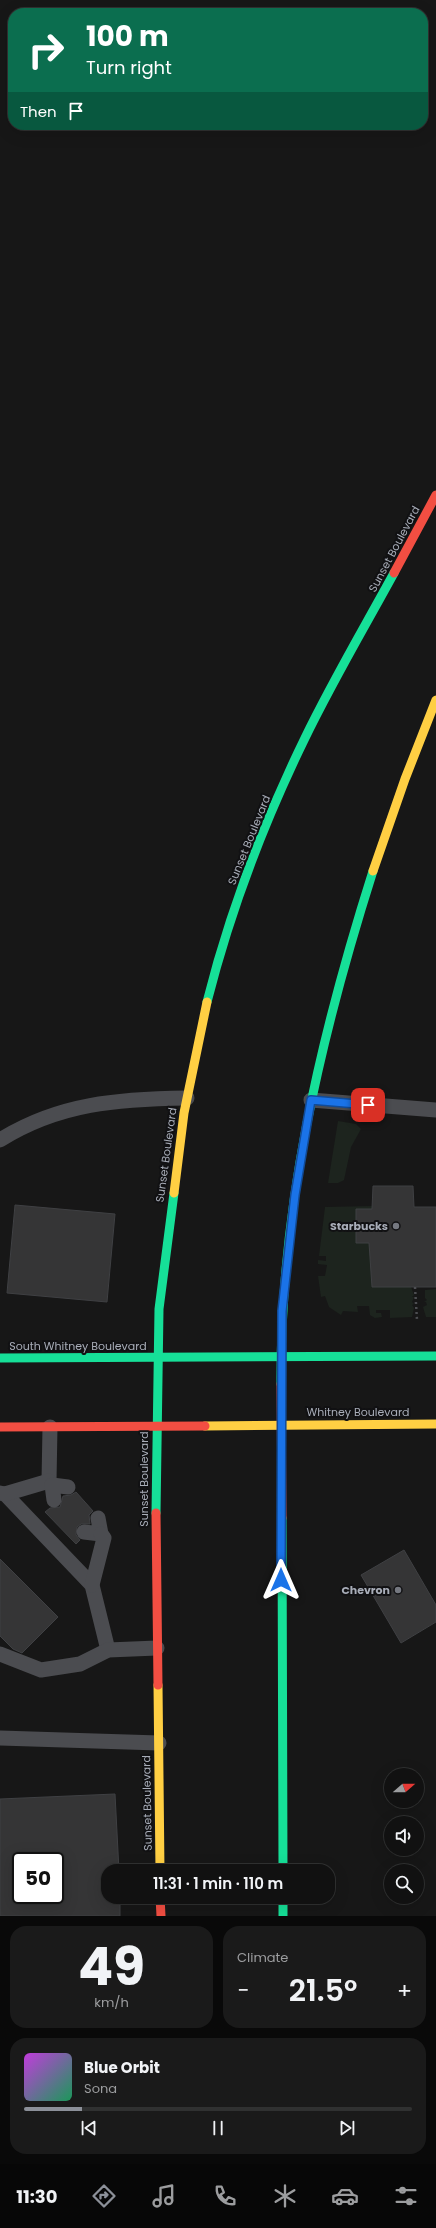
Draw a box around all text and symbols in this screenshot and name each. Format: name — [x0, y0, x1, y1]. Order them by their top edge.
text: 100 m — [86, 17, 169, 56]
icon: right — [20, 24, 72, 76]
text: Turn right — [86, 55, 172, 80]
icon: arrive — [65, 100, 87, 122]
text: Then — [20, 101, 57, 122]
street label: Sunset Boulevard — [365, 503, 423, 595]
street label: Sunset Boulevard — [224, 793, 274, 887]
pin — [351, 1088, 385, 1122]
icon: arrive — [357, 1094, 379, 1116]
street label: Sunset Boulevard — [151, 1107, 181, 1203]
place label: Starbucks — [330, 1218, 388, 1234]
marker: Starbucks — [391, 1221, 401, 1231]
street label: South Whitney Boulevard — [9, 1338, 147, 1354]
street label: Whitney Boulevard — [307, 1404, 409, 1420]
street label: Sunset Boulevard — [136, 1431, 152, 1527]
position arrow — [260, 1559, 302, 1601]
place label: Chevron — [341, 1582, 390, 1598]
marker: Chevron — [393, 1585, 403, 1595]
street label: Sunset Boulevard — [138, 1755, 156, 1851]
north arrow — [384, 1768, 424, 1808]
map controls — [384, 1768, 424, 1904]
button: sound — [384, 1816, 424, 1856]
speed limit sign: 50 — [12, 1852, 64, 1904]
button: search — [384, 1864, 424, 1904]
text: 11:31 · 1 min · 110 m — [153, 1873, 283, 1894]
text: 49 — [78, 1930, 145, 2003]
text: Climate — [237, 1948, 288, 1967]
text: 21.5° — [289, 1969, 357, 2012]
text: − — [237, 1975, 249, 2006]
text: + — [397, 1975, 412, 2006]
text: km/h — [94, 1993, 129, 2012]
text: Blue Orbit — [84, 2057, 160, 2078]
text: Sona — [84, 2079, 117, 2098]
icon: previous — [78, 2117, 100, 2139]
icon: pause — [207, 2117, 229, 2139]
icon: next — [336, 2117, 358, 2139]
icon: directions — [90, 2182, 118, 2210]
icon: music — [150, 2182, 178, 2210]
icon: phone — [211, 2182, 239, 2210]
icon: climate — [271, 2182, 299, 2210]
icon: car — [331, 2182, 359, 2210]
icon: filters — [392, 2182, 420, 2210]
text: 11:30 — [16, 2184, 57, 2209]

